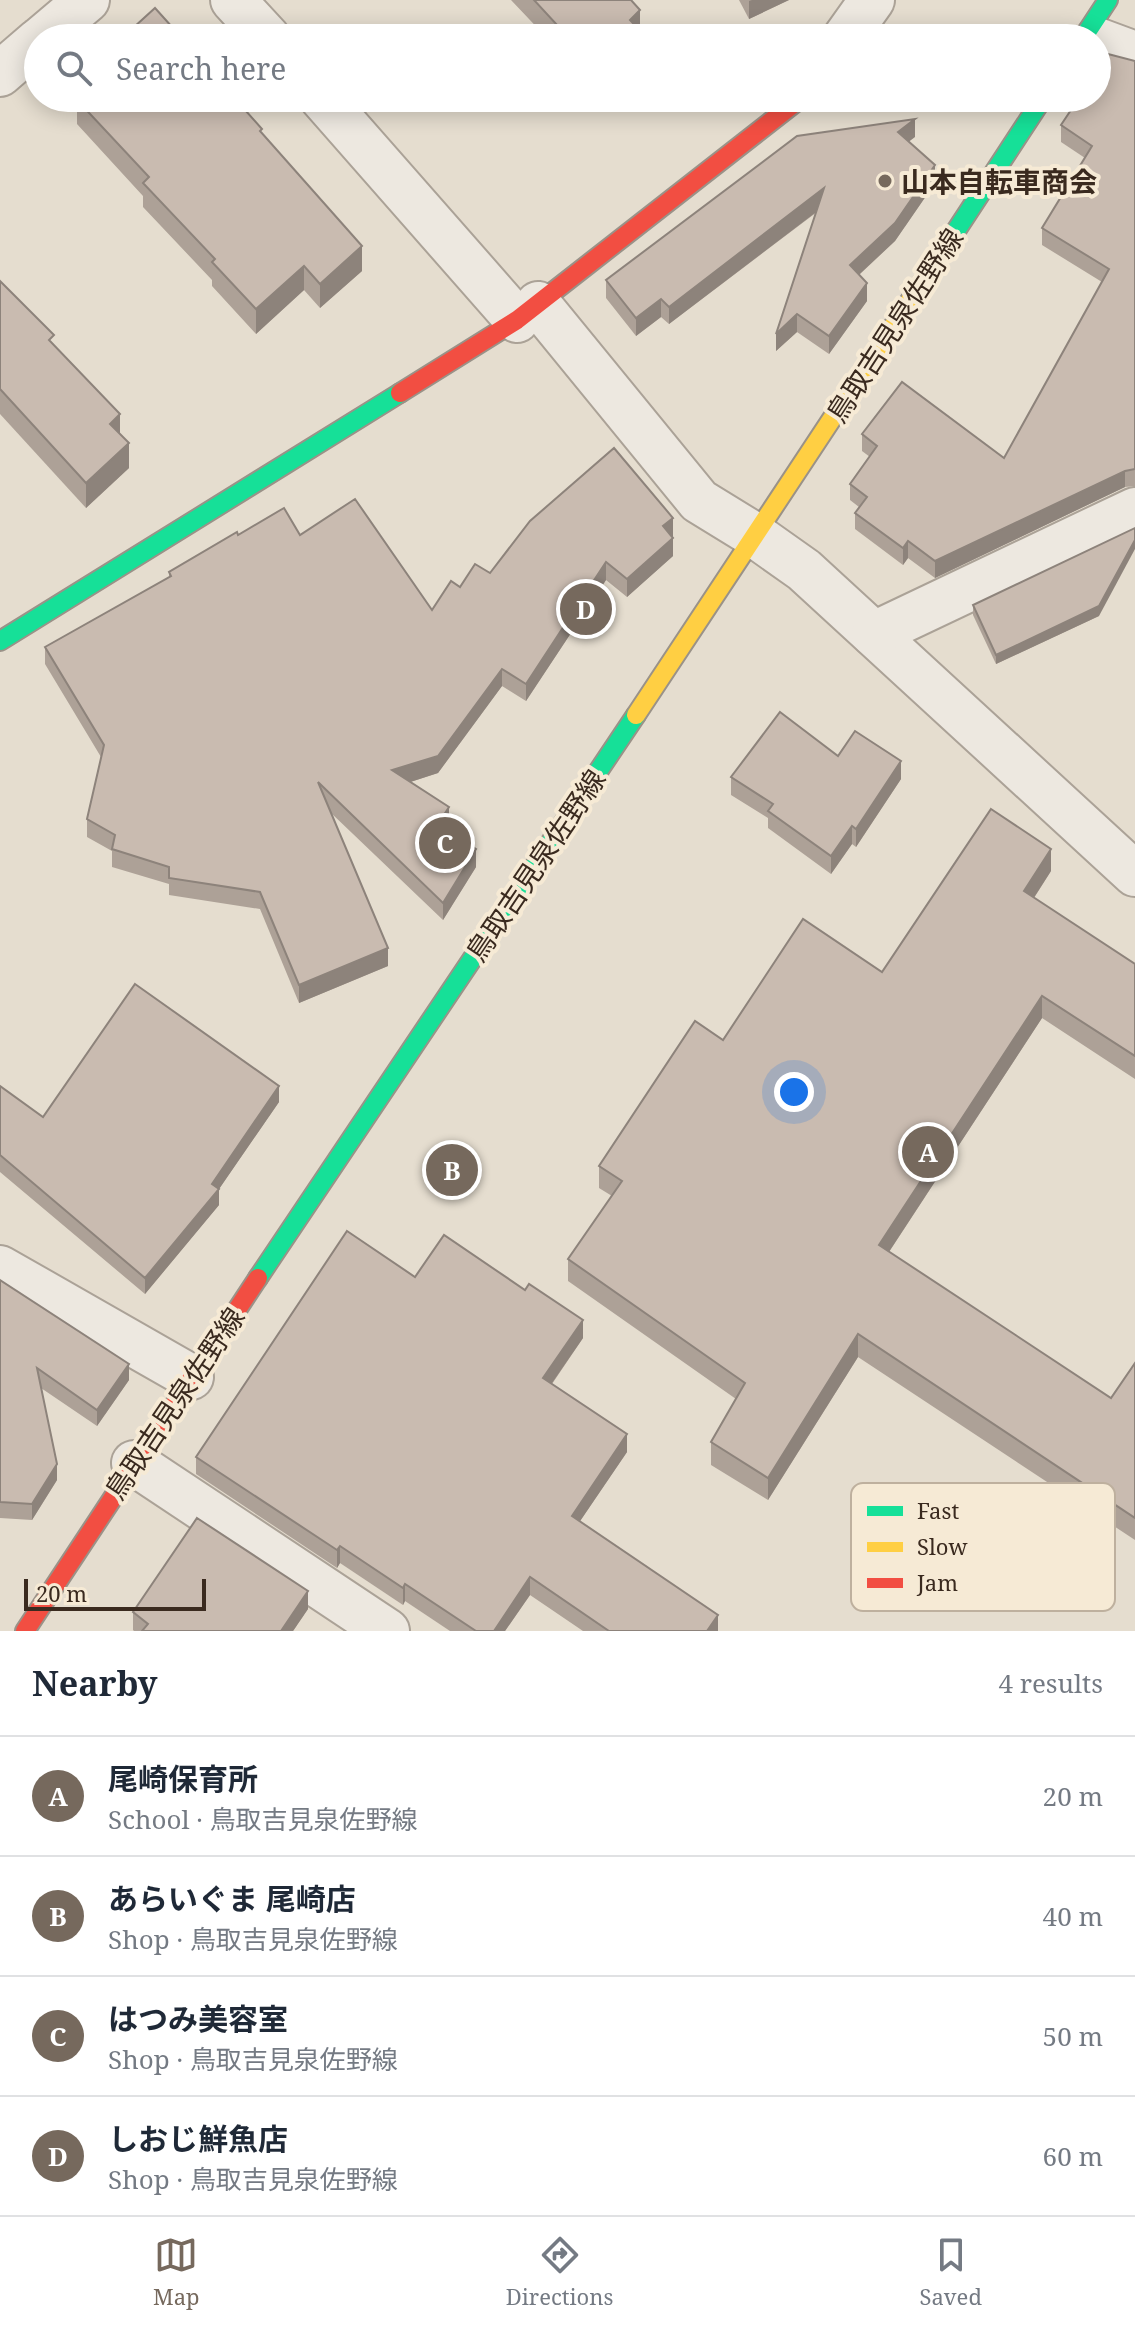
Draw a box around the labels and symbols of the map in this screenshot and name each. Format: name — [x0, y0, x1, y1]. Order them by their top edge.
place label: 山本自転車商会 — [901, 162, 1097, 200]
marker: 山本自転車商会 — [876, 172, 894, 190]
street label: 鳥取吉見泉佐野線 — [817, 221, 971, 429]
pin: D — [560, 579, 612, 639]
street label: 鳥取吉見泉佐野線 — [457, 762, 613, 968]
pin: C — [419, 813, 471, 873]
your location — [774, 1072, 814, 1112]
pin: A — [902, 1122, 954, 1182]
pin: B — [426, 1140, 478, 1200]
street label: 鳥取吉見泉佐野線 — [96, 1300, 252, 1506]
legend — [851, 1483, 1115, 1611]
text: Fast — [917, 1495, 959, 1525]
text: Slow — [917, 1531, 967, 1561]
text: Jam — [916, 1567, 958, 1597]
scale bar — [24, 1575, 206, 1611]

